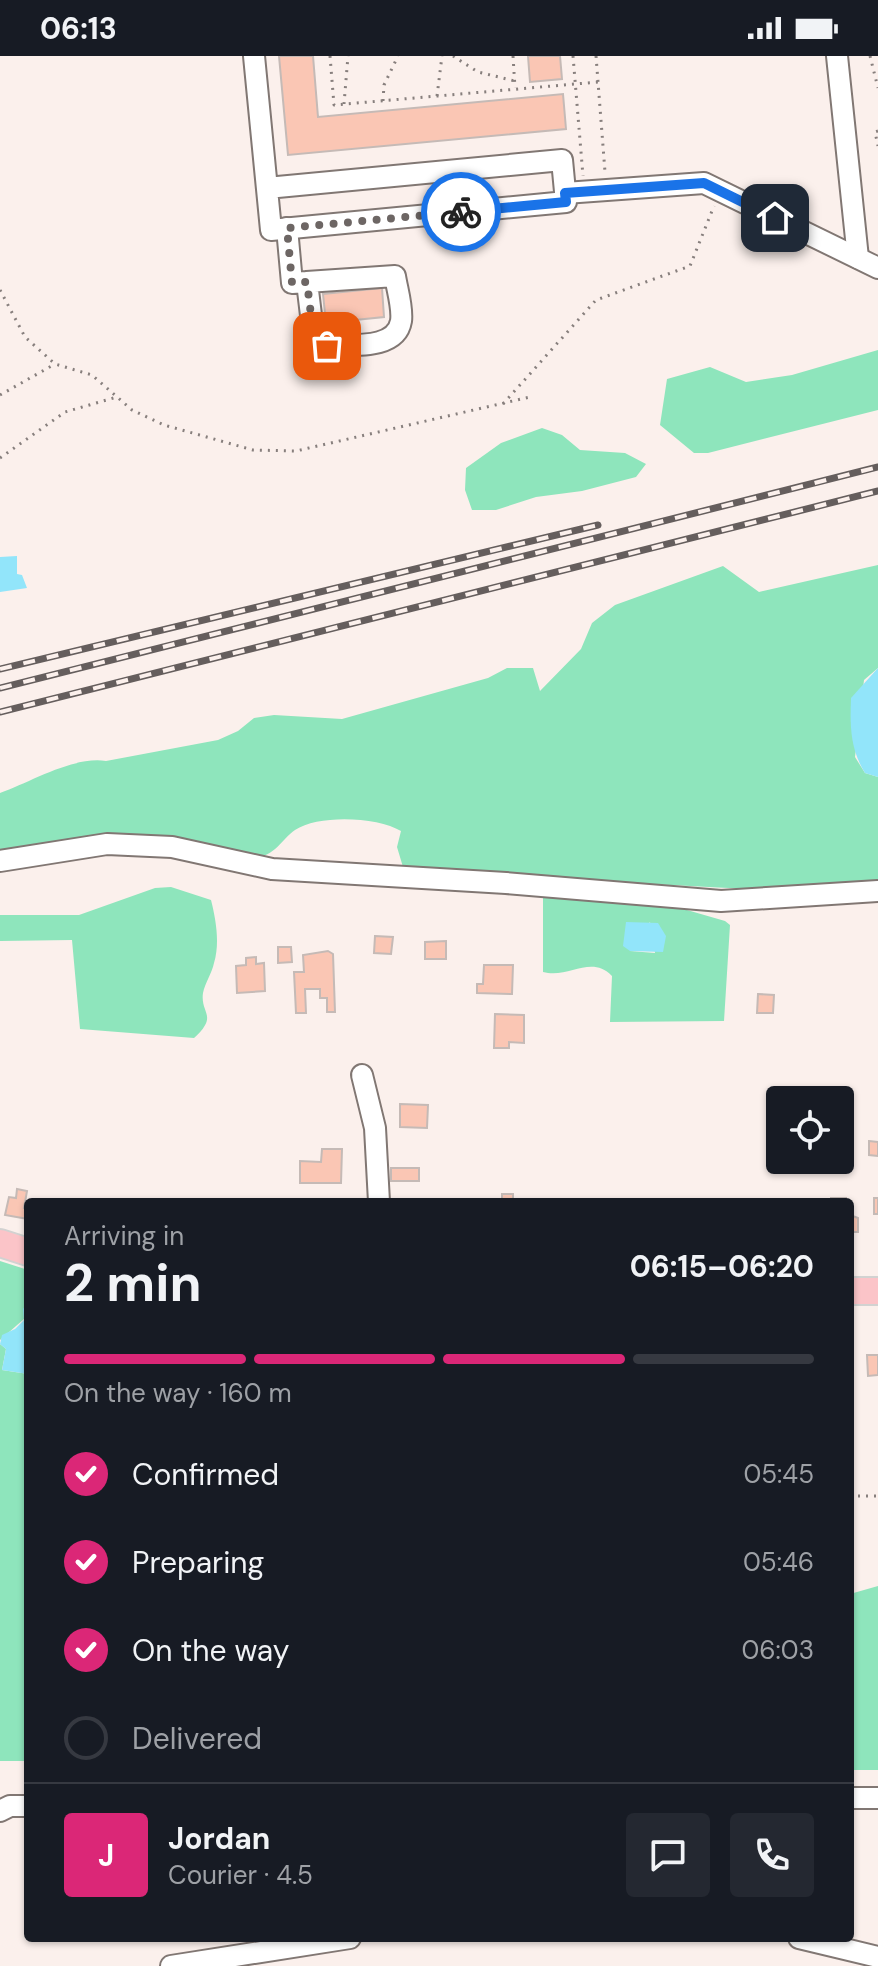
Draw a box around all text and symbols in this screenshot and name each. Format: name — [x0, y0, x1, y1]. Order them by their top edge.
text: 06:13 — [40, 9, 117, 48]
courier — [421, 172, 501, 252]
pin — [741, 184, 809, 252]
icon: bike — [439, 190, 483, 234]
icon: home — [753, 196, 797, 240]
pin — [293, 312, 361, 380]
icon: bag — [305, 324, 349, 368]
map controls — [766, 1086, 854, 1174]
button: locate — [766, 1086, 854, 1174]
text: Arriving in — [64, 1219, 184, 1253]
text: 06:15–06:20 — [630, 1247, 814, 1286]
text: 2 min — [64, 1249, 202, 1317]
text: On the way · 160 m — [64, 1376, 292, 1410]
icon: check — [64, 1452, 108, 1496]
text: Confirmed — [132, 1455, 279, 1494]
text: 05:45 — [743, 1457, 814, 1491]
icon: check — [64, 1540, 108, 1584]
text: Preparing — [132, 1543, 264, 1582]
text: 05:46 — [743, 1545, 814, 1579]
icon: check — [64, 1628, 108, 1672]
text: On the way — [132, 1631, 289, 1670]
text: 06:03 — [741, 1633, 814, 1667]
text: Delivered — [132, 1719, 262, 1758]
button: chat — [626, 1813, 710, 1897]
button: phone — [730, 1813, 814, 1897]
text: Jordan — [168, 1819, 270, 1858]
text: J — [98, 1836, 114, 1875]
text: Courier · 4.5 — [168, 1858, 313, 1892]

